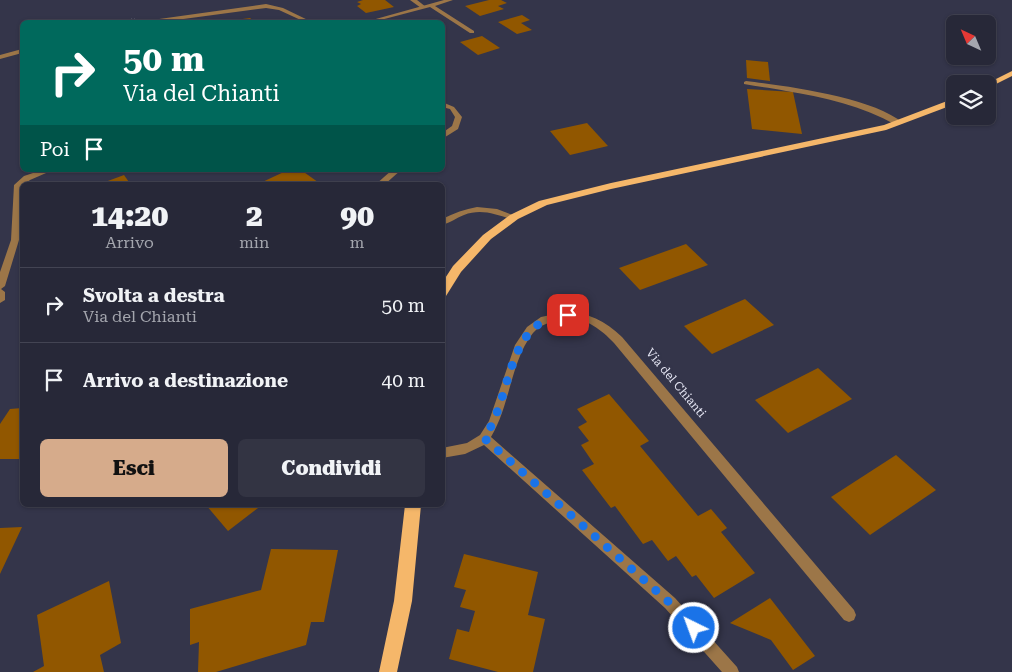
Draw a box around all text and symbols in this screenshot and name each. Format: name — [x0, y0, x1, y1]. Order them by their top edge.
north arrow — [946, 15, 996, 65]
map controls — [946, 15, 996, 125]
text: 50 m — [123, 39, 205, 80]
icon: right — [40, 40, 105, 105]
button: layers — [946, 75, 996, 125]
text: Via del Chianti — [123, 81, 280, 106]
icon: arrive — [80, 135, 108, 163]
text: Poi — [40, 138, 70, 161]
text: 14:20 — [91, 198, 168, 233]
text: 2 — [246, 198, 263, 233]
text: 90 — [340, 198, 374, 233]
text: Arrivo — [106, 233, 154, 252]
text: min — [239, 233, 269, 252]
text: m — [350, 233, 364, 252]
text: Svolta a destra — [83, 284, 225, 307]
icon: right — [40, 291, 68, 319]
text: 50 m — [382, 294, 425, 317]
pin — [547, 294, 589, 336]
icon: arrive — [554, 301, 582, 329]
text: Via del Chianti — [83, 307, 197, 326]
street label: Via del Chianti — [643, 346, 709, 420]
icon: arrive — [40, 366, 68, 394]
text: Arrivo a destinazione — [83, 369, 288, 392]
text: 40 m — [382, 369, 425, 392]
button: Esci — [40, 439, 228, 497]
button: Condividi — [238, 439, 425, 497]
position arrow — [667, 601, 719, 653]

